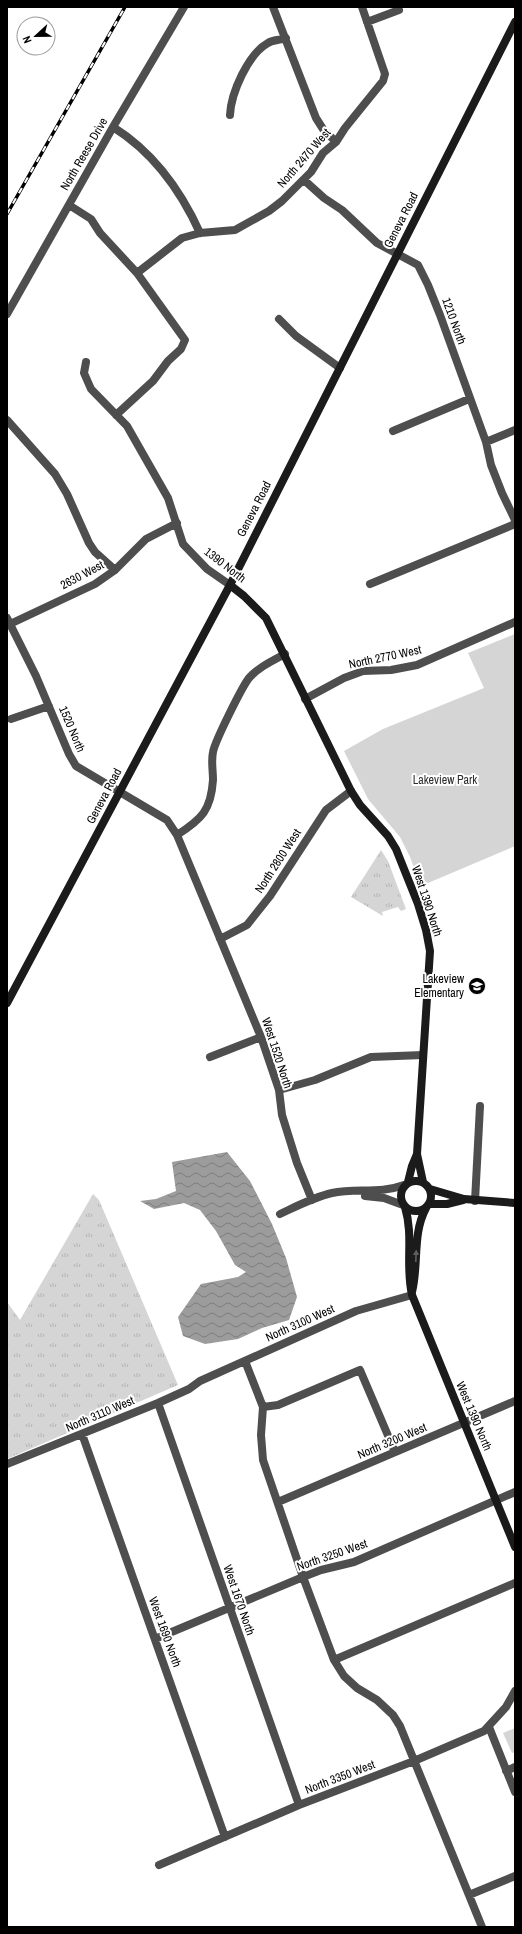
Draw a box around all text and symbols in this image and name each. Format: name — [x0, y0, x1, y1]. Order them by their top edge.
north arrow — [16, 16, 56, 56]
text: N — [19, 34, 34, 45]
street label: North Reese Drive — [57, 115, 111, 193]
street label: North 2470 West — [274, 125, 334, 191]
street label: Geneva Road — [380, 189, 422, 251]
street label: 1210 North — [438, 295, 470, 347]
street label: Geneva Road — [233, 478, 275, 540]
street label: 1390 North — [201, 544, 249, 586]
street label: 2630 West — [58, 557, 107, 593]
street label: North 2770 West — [347, 641, 423, 672]
street label: 1520 North — [55, 703, 89, 755]
street label: Geneva Road — [83, 765, 125, 827]
park label: Lakeview Park — [413, 772, 477, 788]
street label: North 2800 West — [251, 826, 305, 896]
street label: West 1390 North — [408, 863, 446, 939]
place label: Lakeview Elementary — [414, 971, 465, 1001]
school or university icon: Lakeview Elementary — [467, 976, 487, 996]
street label: West 1520 North — [258, 1015, 296, 1091]
one-way arrow — [413, 1250, 420, 1262]
street label: North 3100 West — [263, 1301, 337, 1345]
street label: West 1390 North — [452, 1379, 496, 1453]
street label: North 3110 West — [63, 1392, 137, 1436]
street label: North 3200 West — [355, 1419, 429, 1463]
street label: North 3250 West — [295, 1535, 370, 1575]
street label: West 1670 North — [219, 1563, 259, 1637]
street label: West 1690 North — [145, 1595, 185, 1669]
street label: North 3350 West — [303, 1756, 377, 1798]

